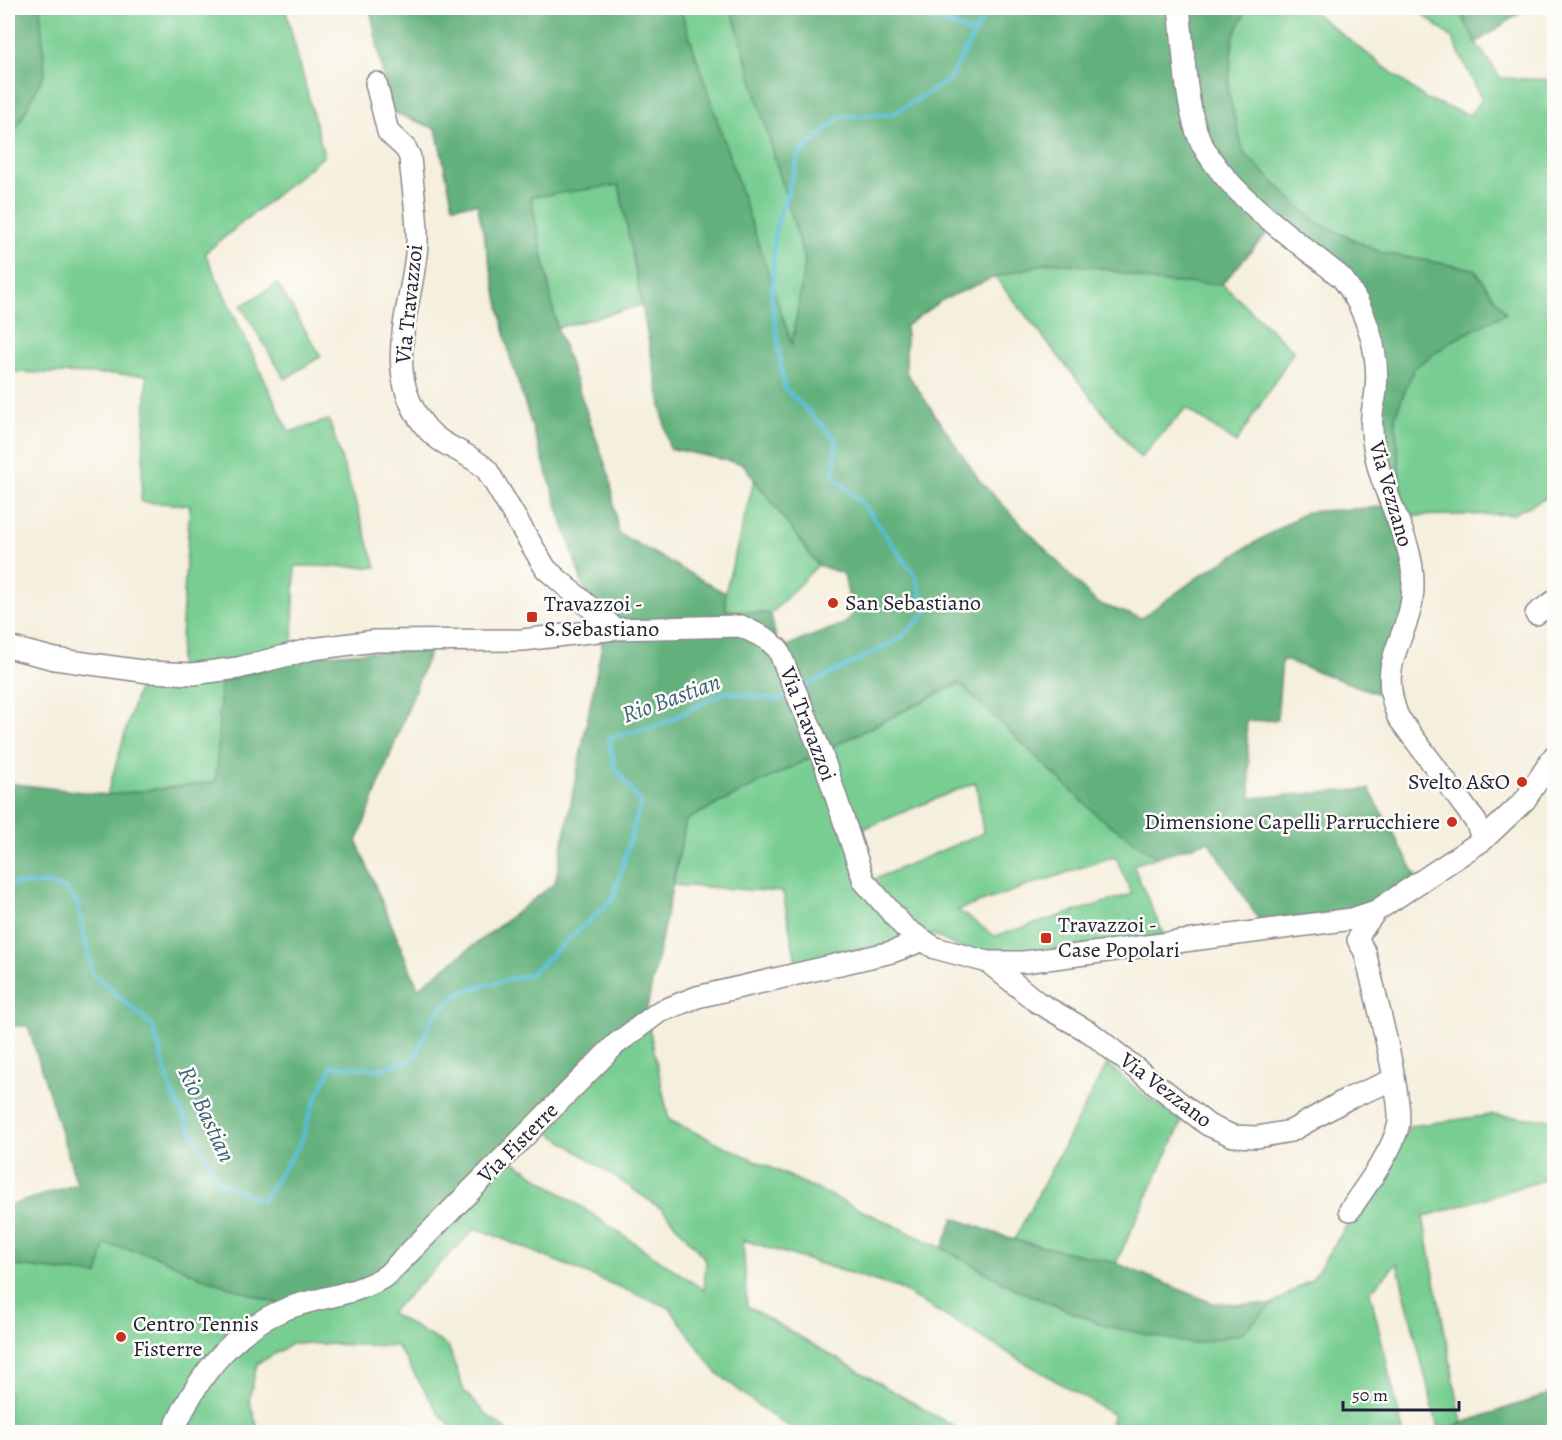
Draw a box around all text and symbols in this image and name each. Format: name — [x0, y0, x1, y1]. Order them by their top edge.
street label: Via Travazzoi — [388, 243, 430, 366]
street label: Via Vezzano — [1361, 437, 1420, 550]
place label: San Sebastiano — [845, 588, 981, 618]
place label: Travazzoi - S.Sebastiano — [544, 589, 659, 644]
marker: San Sebastiano — [826, 596, 840, 610]
marker: Travazzoi - S.Sebastiano — [525, 610, 539, 624]
street label: Via Travazzoi — [772, 662, 843, 785]
water label: Rio Bastian — [617, 665, 725, 731]
place label: Svelto A&O — [1408, 767, 1510, 797]
marker: Svelto A&O — [1515, 775, 1529, 789]
place label: Dimensione Capelli Parrucchiere — [1144, 807, 1440, 837]
marker: Dimensione Capelli Parrucchiere — [1445, 815, 1459, 829]
place label: Travazzoi - Case Popolari — [1058, 910, 1180, 965]
marker: Travazzoi - Case Popolari — [1039, 931, 1053, 945]
street label: Via Vezzano — [1113, 1045, 1218, 1135]
water label: Rio Bastian — [171, 1061, 243, 1167]
street label: Via Fisterre — [470, 1096, 565, 1191]
place label: Centro Tennis Fisterre — [133, 1309, 259, 1364]
marker: Centro Tennis Fisterre — [114, 1330, 128, 1344]
scale bar — [1343, 1374, 1458, 1412]
text: 50 m — [1352, 1383, 1388, 1407]

